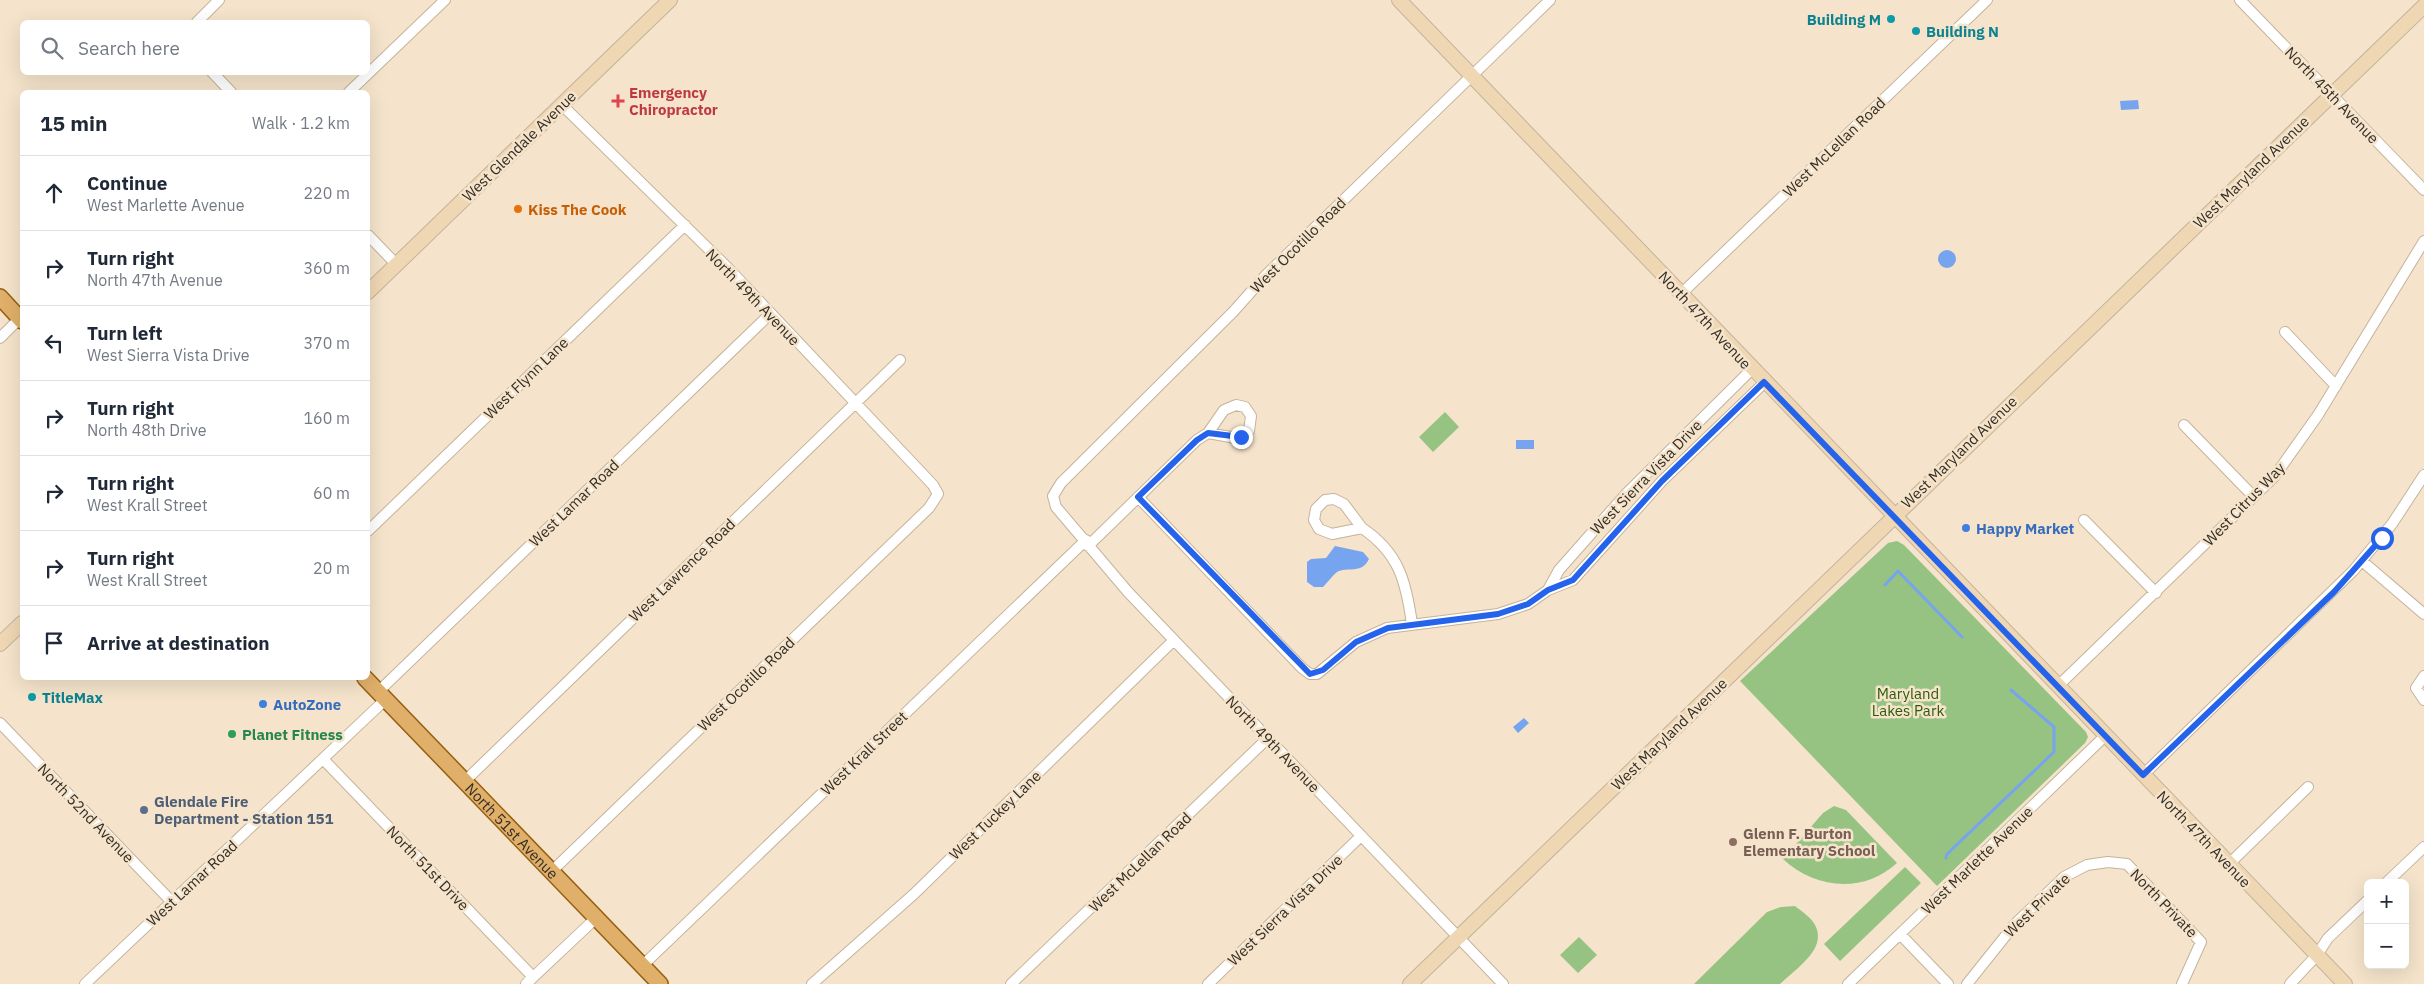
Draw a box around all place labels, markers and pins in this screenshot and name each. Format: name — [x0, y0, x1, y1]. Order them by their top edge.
place label: Building M — [1807, 10, 1881, 29]
marker: Building M — [1885, 13, 1897, 25]
place label: Building N — [1926, 22, 1999, 41]
marker: Building N — [1910, 25, 1922, 37]
place label: Emergency Chiropractor — [629, 83, 718, 119]
marker: Emergency Chiropractor — [611, 94, 625, 108]
place label: Kiss The Cook — [528, 200, 627, 219]
marker: Kiss The Cook — [512, 203, 524, 215]
place label: Happy Market — [1976, 519, 2075, 538]
marker: Happy Market — [1960, 522, 1972, 534]
place label: TitleMax — [42, 688, 104, 707]
marker: TitleMax — [26, 691, 38, 703]
place label: AutoZone — [273, 695, 341, 714]
marker: AutoZone — [257, 698, 269, 710]
place label: Planet Fitness — [242, 725, 343, 744]
marker: Planet Fitness — [226, 728, 238, 740]
place label: Glendale Fire Department - Station 151 — [154, 792, 334, 828]
marker: Glendale Fire Department - Station 151 — [138, 804, 150, 816]
place label: Glenn F. Burton Elementary School — [1743, 824, 1876, 860]
marker: Glenn F. Burton Elementary School — [1727, 836, 1739, 848]

